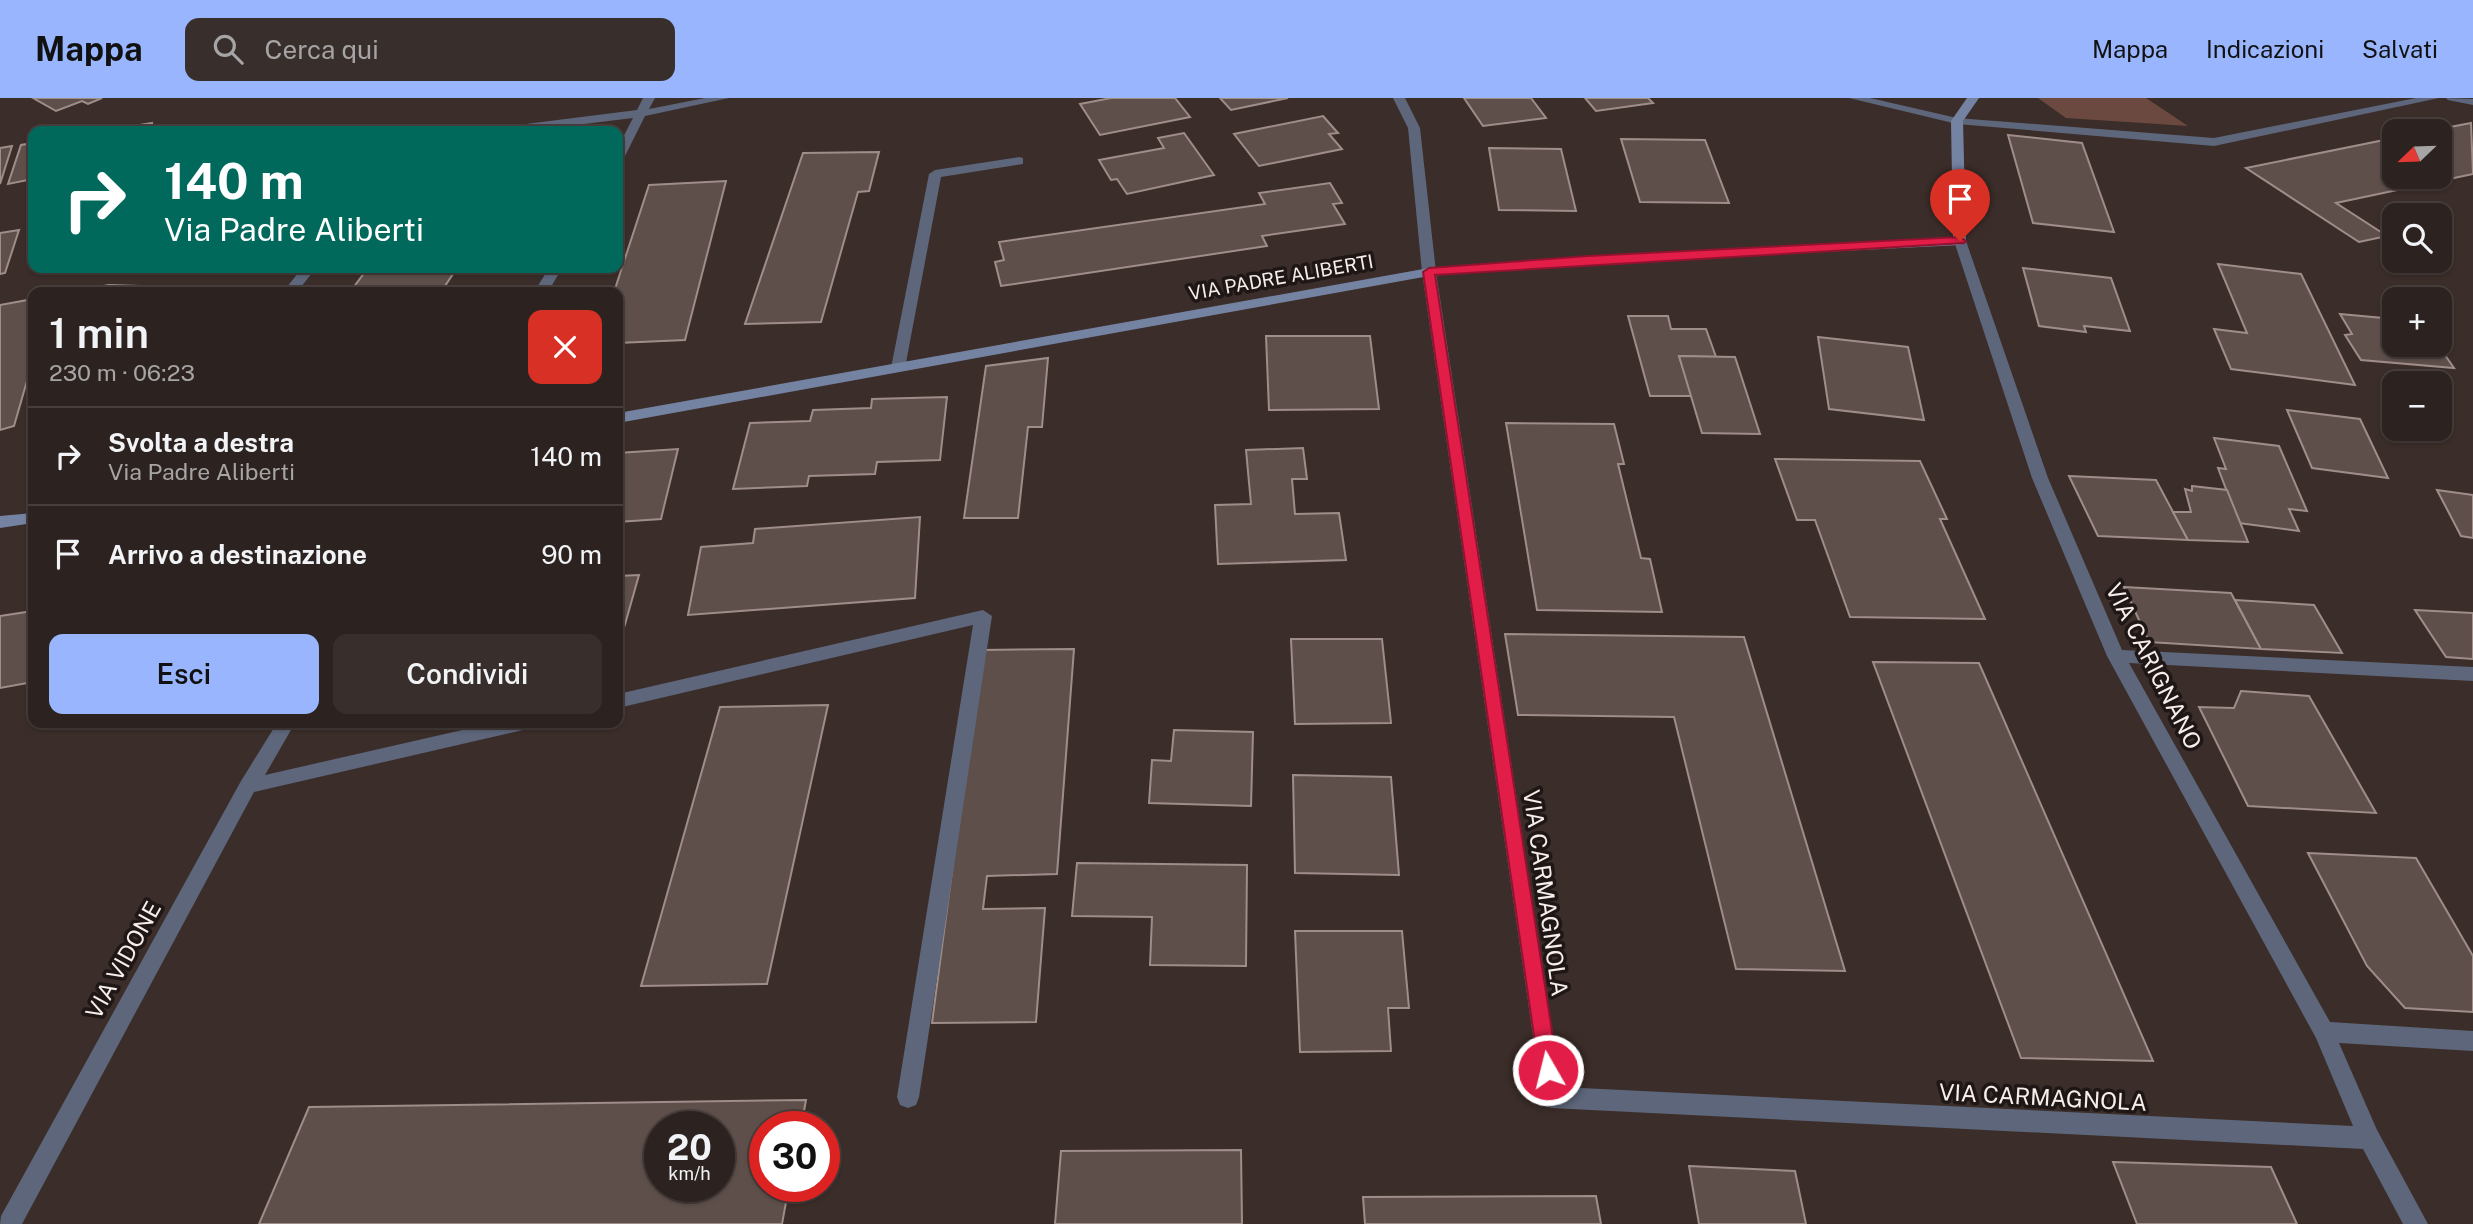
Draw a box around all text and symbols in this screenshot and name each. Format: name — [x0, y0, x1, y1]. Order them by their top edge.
search box — [185, 18, 675, 81]
text: Mappa — [35, 30, 143, 68]
icon: search — [209, 30, 247, 68]
text: Cerca qui — [265, 34, 379, 65]
text: Mappa — [2092, 35, 2168, 63]
text: Indicazioni — [2206, 35, 2324, 63]
text: Salvati — [2362, 35, 2438, 63]
north arrow — [2382, 119, 2452, 189]
map controls — [2382, 119, 2452, 441]
text: 140 m — [164, 152, 304, 210]
icon: right — [49, 154, 140, 245]
pin — [1930, 169, 1990, 241]
icon: arrive — [1941, 180, 1979, 218]
button: search — [2382, 203, 2452, 273]
text: Via Padre Aliberti — [164, 211, 424, 248]
street label: VIA PADRE ALIBERTI — [1187, 250, 1375, 304]
button: + — [2382, 287, 2452, 357]
text: 1 min — [49, 308, 149, 357]
button: close — [528, 310, 602, 384]
text: 230 m · 06:23 — [49, 359, 195, 386]
button: − — [2382, 371, 2452, 441]
text: Svolta a destra — [108, 427, 294, 458]
icon: right — [49, 437, 87, 475]
text: 140 m — [530, 441, 602, 472]
text: Via Padre Aliberti — [108, 458, 295, 485]
icon: arrive — [49, 535, 87, 573]
text: Arrivo a destinazione — [108, 539, 367, 570]
text: 90 m — [541, 539, 602, 570]
street label: VIA CARIGNANO — [2101, 579, 2207, 753]
button: Esci — [49, 634, 319, 714]
button: Condividi — [333, 634, 602, 714]
street label: VIA CARMAGNOLA — [1518, 788, 1574, 998]
street label: VIA VIDONE — [80, 897, 166, 1023]
position arrow — [1511, 1033, 1585, 1107]
street label: VIA CARMAGNOLA — [1938, 1078, 2148, 1116]
speed limit sign: 30 — [749, 1111, 840, 1202]
text: 20 — [667, 1127, 712, 1168]
text: km/h — [668, 1163, 711, 1184]

